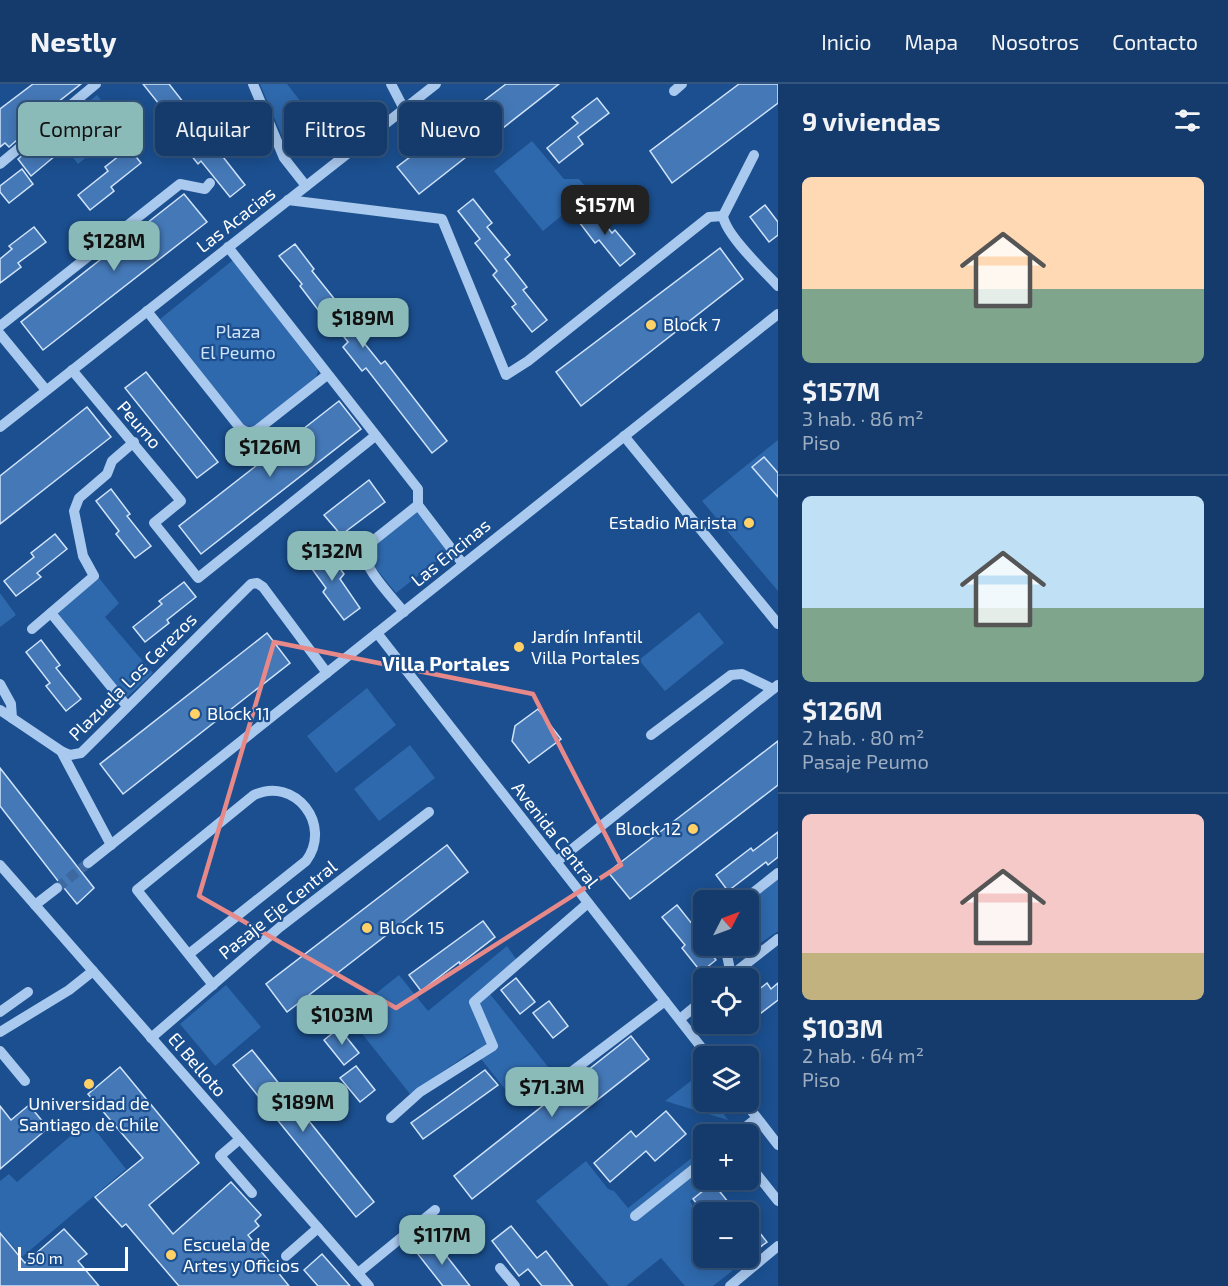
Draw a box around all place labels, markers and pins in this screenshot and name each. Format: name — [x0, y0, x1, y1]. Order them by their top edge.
pin: $157M — [563, 185, 647, 236]
pin: $128M — [72, 221, 156, 272]
pin: $189M — [321, 298, 405, 349]
place label: Block 7 — [663, 313, 721, 335]
marker: Block 7 — [644, 318, 658, 332]
pin: $126M — [228, 427, 312, 478]
place label: Estadio Marista — [609, 511, 737, 533]
marker: Estadio Marista — [742, 516, 756, 530]
pin: $132M — [290, 531, 374, 582]
place label: Jardín Infantil Villa Portales — [531, 625, 643, 668]
marker: Jardín Infantil Villa Portales — [512, 640, 526, 654]
place label: Block 11 — [207, 702, 270, 724]
marker: Block 11 — [188, 707, 202, 721]
place label: Block 12 — [615, 817, 681, 839]
marker: Block 12 — [686, 822, 700, 836]
place label: Block 15 — [379, 916, 444, 938]
marker: Block 15 — [360, 921, 374, 935]
pin: $103M — [300, 995, 384, 1046]
pin: $71.3M — [503, 1067, 601, 1118]
marker: Universidad de Santiago de Chile — [82, 1077, 96, 1091]
pin: $189M — [261, 1082, 345, 1133]
place label: Universidad de Santiago de Chile — [19, 1092, 159, 1135]
pin: $117M — [400, 1215, 484, 1266]
place label: Escuela de Artes y Oficios — [183, 1233, 299, 1276]
marker: Escuela de Artes y Oficios — [164, 1248, 178, 1262]

